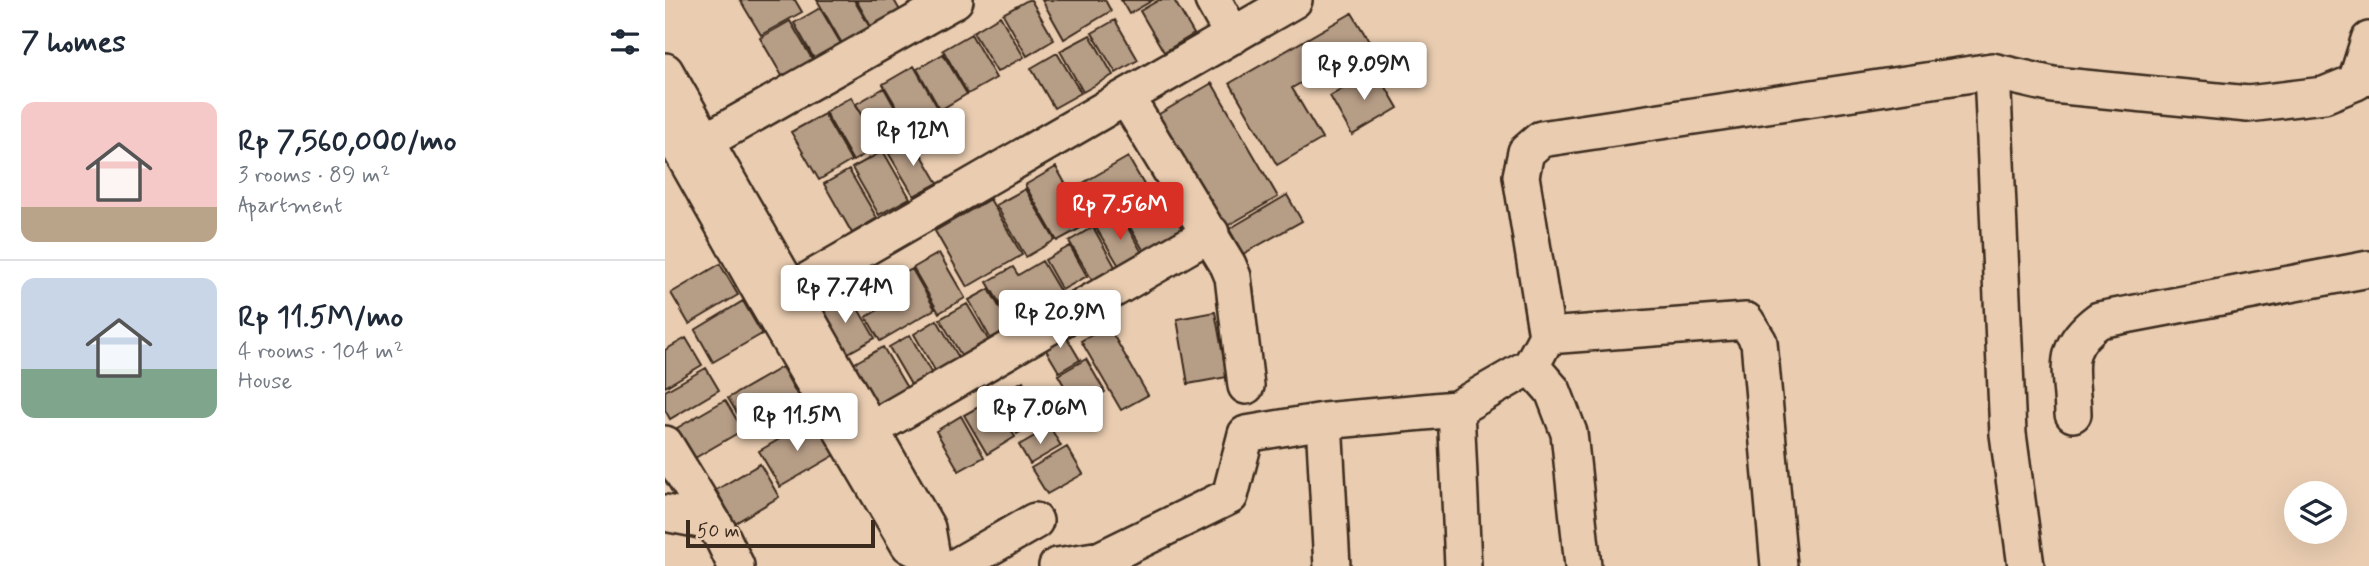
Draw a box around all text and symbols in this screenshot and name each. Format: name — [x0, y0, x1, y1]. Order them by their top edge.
text: 7 homes — [21, 23, 126, 62]
icon: filters — [606, 23, 644, 61]
pin: Rp 9.09M — [1292, 42, 1436, 102]
text: Rp 9.09M — [1318, 50, 1410, 80]
pin: Rp 12M — [856, 108, 970, 168]
text: Rp 12M — [877, 116, 949, 146]
text: Rp 7,560,000/mo — [238, 122, 457, 161]
icon: home — [77, 130, 161, 214]
text: 3 rooms · 89 m² — [238, 161, 390, 191]
pin: Rp 7.56M — [1048, 182, 1192, 242]
text: Rp 7.56M — [1072, 190, 1168, 220]
text: Apartment — [238, 191, 343, 221]
pin: Rp 7.74M — [773, 266, 917, 325]
text: Rp 7.74M — [797, 273, 893, 303]
pin: Rp 20.9M — [988, 290, 1132, 350]
text: Rp 11.5M/mo — [238, 298, 403, 337]
text: Rp 20.9M — [1015, 298, 1105, 328]
icon: home — [77, 306, 161, 390]
text: 4 rooms · 104 m² — [238, 337, 404, 367]
text: House — [238, 367, 292, 397]
pin: Rp 7.06M — [968, 386, 1112, 446]
pin: Rp 11.5M — [725, 393, 869, 453]
text: Rp 7.06M — [993, 394, 1087, 424]
text: Rp 11.5M — [753, 401, 841, 431]
map controls — [2284, 481, 2347, 544]
button: layers — [2284, 481, 2347, 544]
scale bar — [686, 517, 875, 549]
text: 50 m — [697, 519, 740, 544]

